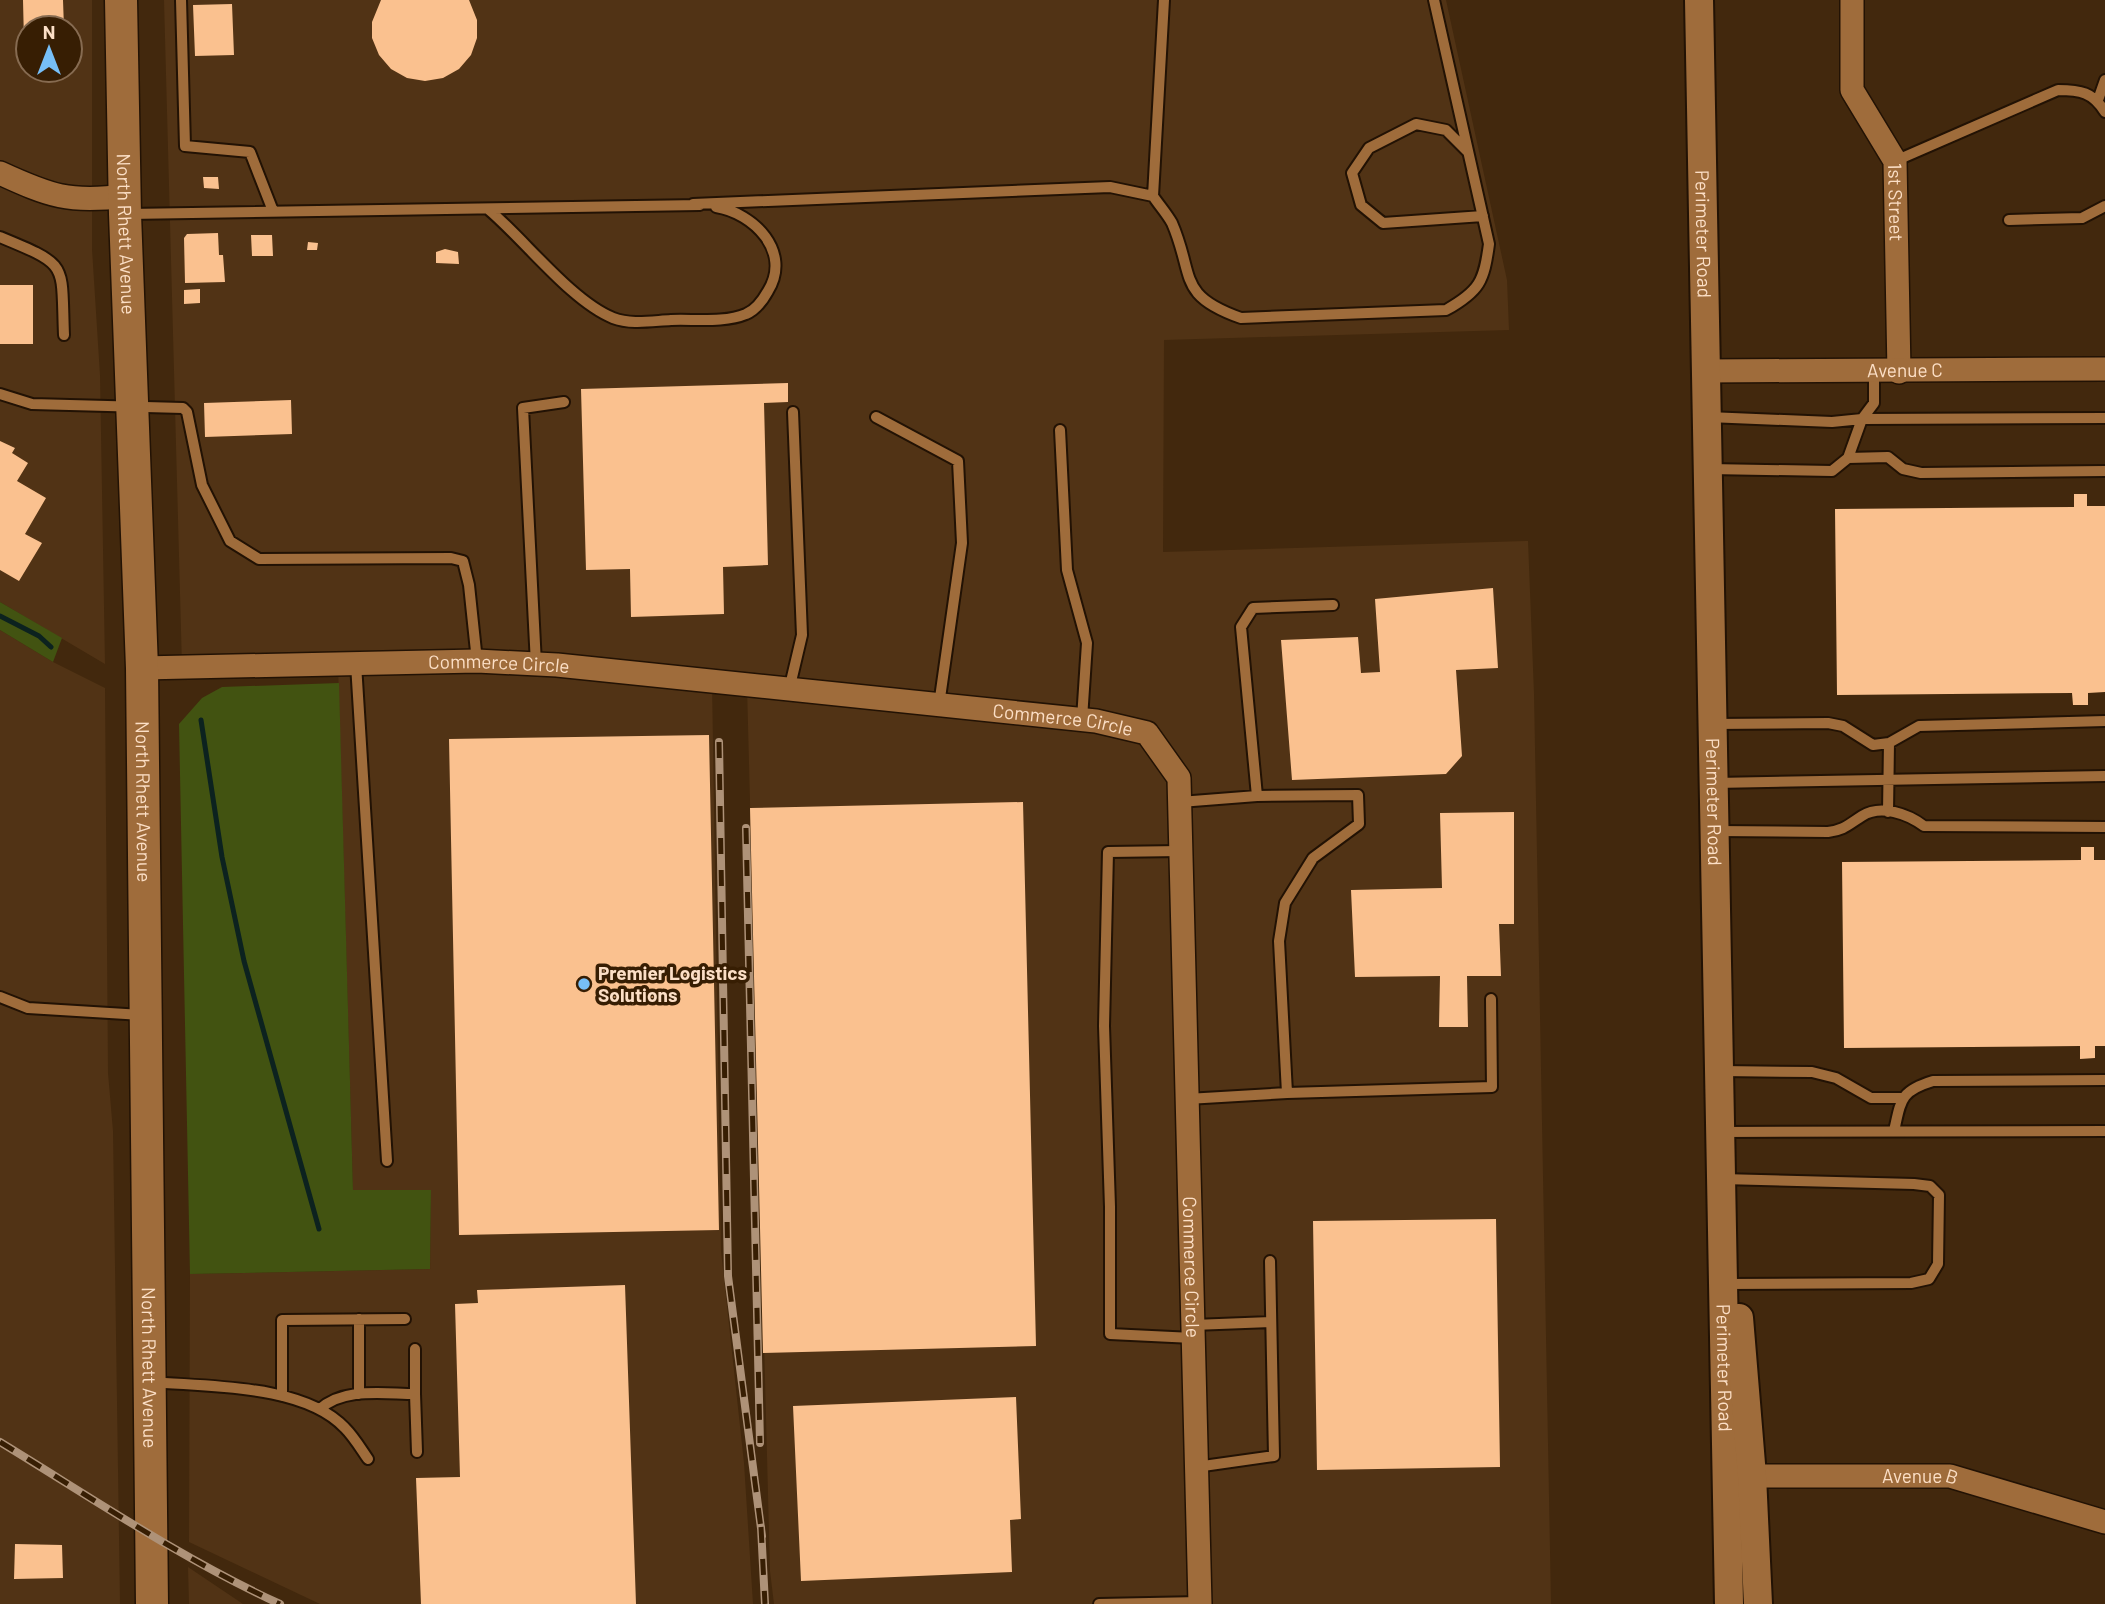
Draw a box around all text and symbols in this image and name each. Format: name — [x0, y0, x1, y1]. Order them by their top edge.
north arrow — [14, 14, 84, 84]
text: N — [43, 20, 55, 43]
street label: North Rhett Avenue — [113, 153, 141, 315]
street label: 1st Street — [1884, 163, 1909, 241]
street label: Perimeter Road — [1691, 170, 1717, 298]
street label: Avenue C — [1867, 358, 1943, 381]
street label: Commerce Circle — [428, 649, 571, 677]
street label: Commerce Circle — [992, 698, 1135, 740]
street label: North Rhett Avenue — [132, 721, 156, 882]
street label: Perimeter Road — [1702, 738, 1727, 866]
place label: Premier Logistics Solutions — [598, 961, 747, 1006]
marker: Premier Logistics Solutions — [576, 976, 592, 992]
street label: Commerce Circle — [1179, 1196, 1205, 1338]
street label: North Rhett Avenue — [138, 1287, 162, 1448]
street label: Perimeter Road — [1712, 1304, 1738, 1432]
street label: Avenue B — [1882, 1463, 1961, 1489]

